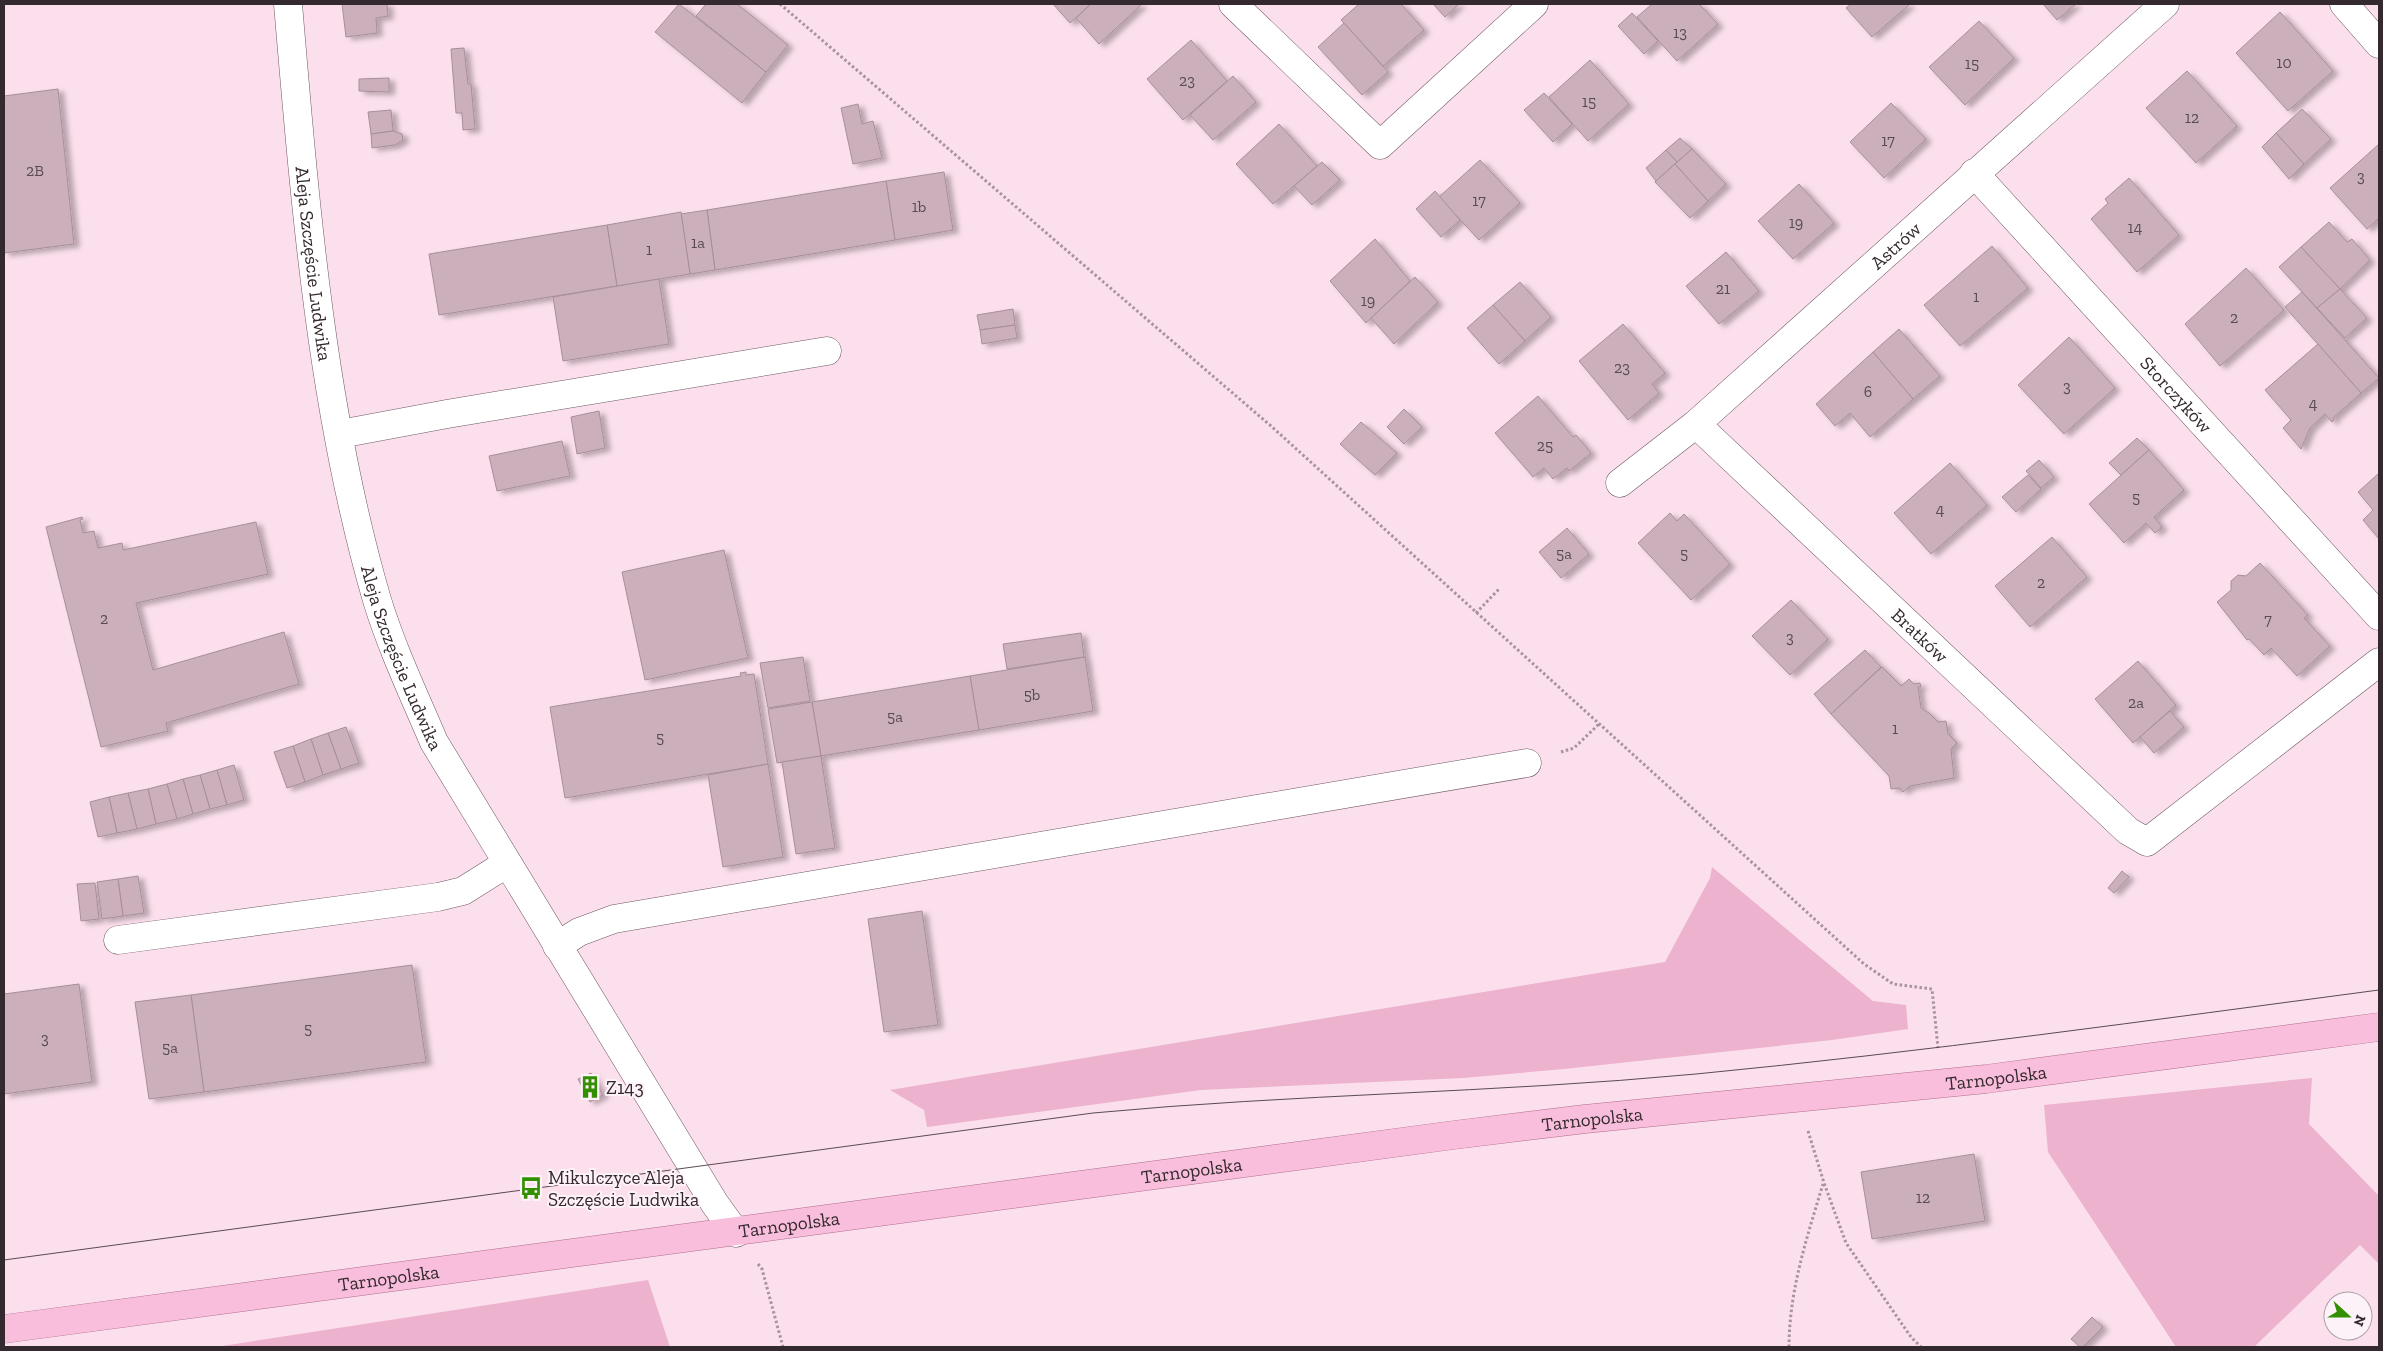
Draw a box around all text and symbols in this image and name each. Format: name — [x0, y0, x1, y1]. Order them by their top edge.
house number: 13 — [1673, 23, 1687, 42]
house number: 10 — [2276, 53, 2292, 72]
house number: 15 — [1965, 54, 1979, 73]
house number: 23 — [1179, 71, 1195, 90]
house number: 15 — [1582, 92, 1596, 111]
house number: 12 — [2185, 108, 2199, 127]
house number: 17 — [1881, 131, 1895, 150]
house number: 2B — [26, 161, 44, 180]
street label: Aleja Szczęście Ludwika — [291, 165, 337, 363]
house number: 3 — [2357, 167, 2365, 186]
house number: 17 — [1472, 191, 1486, 210]
house number: 1b — [912, 197, 926, 216]
house number: 19 — [1789, 213, 1803, 232]
street label: Astrów — [1866, 217, 1926, 274]
house number: 14 — [2128, 218, 2143, 237]
house number: 1a — [691, 233, 705, 252]
house number: 1 — [646, 240, 652, 259]
house number: 21 — [1716, 279, 1730, 298]
house number: 1 — [1973, 287, 1979, 306]
house number: 19 — [1361, 291, 1375, 310]
house number: 2 — [2230, 308, 2238, 327]
street label: Storczyków — [2136, 351, 2217, 438]
house number: 23 — [1614, 358, 1630, 377]
house number: 3 — [2063, 377, 2071, 396]
house number: 6 — [1864, 382, 1872, 401]
house number: 4 — [2309, 394, 2318, 413]
house number: 25 — [1537, 436, 1553, 455]
house number: 5 — [2132, 488, 2140, 507]
house number: 4 — [1936, 500, 1945, 519]
house number: 5a — [1556, 544, 1572, 563]
house number: 5 — [1680, 544, 1688, 563]
street label: Aleja Szczęście Ludwika — [356, 563, 448, 754]
house number: 2 — [2037, 573, 2045, 592]
street label: Bratków — [1887, 603, 1954, 668]
house number: 2 — [100, 609, 108, 628]
house number: 7 — [2264, 610, 2272, 629]
house number: 3 — [1786, 628, 1794, 647]
house number: 5b — [1024, 685, 1040, 704]
house number: 2a — [2128, 693, 2144, 712]
house number: 5a — [887, 707, 903, 726]
house number: 1 — [1892, 719, 1898, 738]
house number: 5 — [656, 728, 664, 747]
house number: 5 — [304, 1019, 312, 1038]
house number: 3 — [41, 1029, 49, 1048]
house number: 5a — [162, 1038, 178, 1057]
street label: Tarnopolska — [1944, 1060, 2048, 1094]
building icon: Z143 — [577, 1074, 603, 1100]
place label: Z143 — [606, 1076, 644, 1099]
street label: Tarnopolska — [1540, 1102, 1644, 1136]
street label: Tarnopolska — [1139, 1152, 1243, 1188]
place label: Mikulczyce Aleja Szczęście Ludwika — [548, 1166, 699, 1211]
bus stop icon: Mikulczyce Aleja Szczęście Ludwika — [518, 1175, 544, 1201]
house number: 12 — [1916, 1188, 1930, 1207]
street label: Tarnopolska — [737, 1206, 841, 1242]
street label: Tarnopolska — [337, 1259, 441, 1296]
north arrow — [2323, 1291, 2373, 1341]
text: N — [2350, 1312, 2370, 1329]

